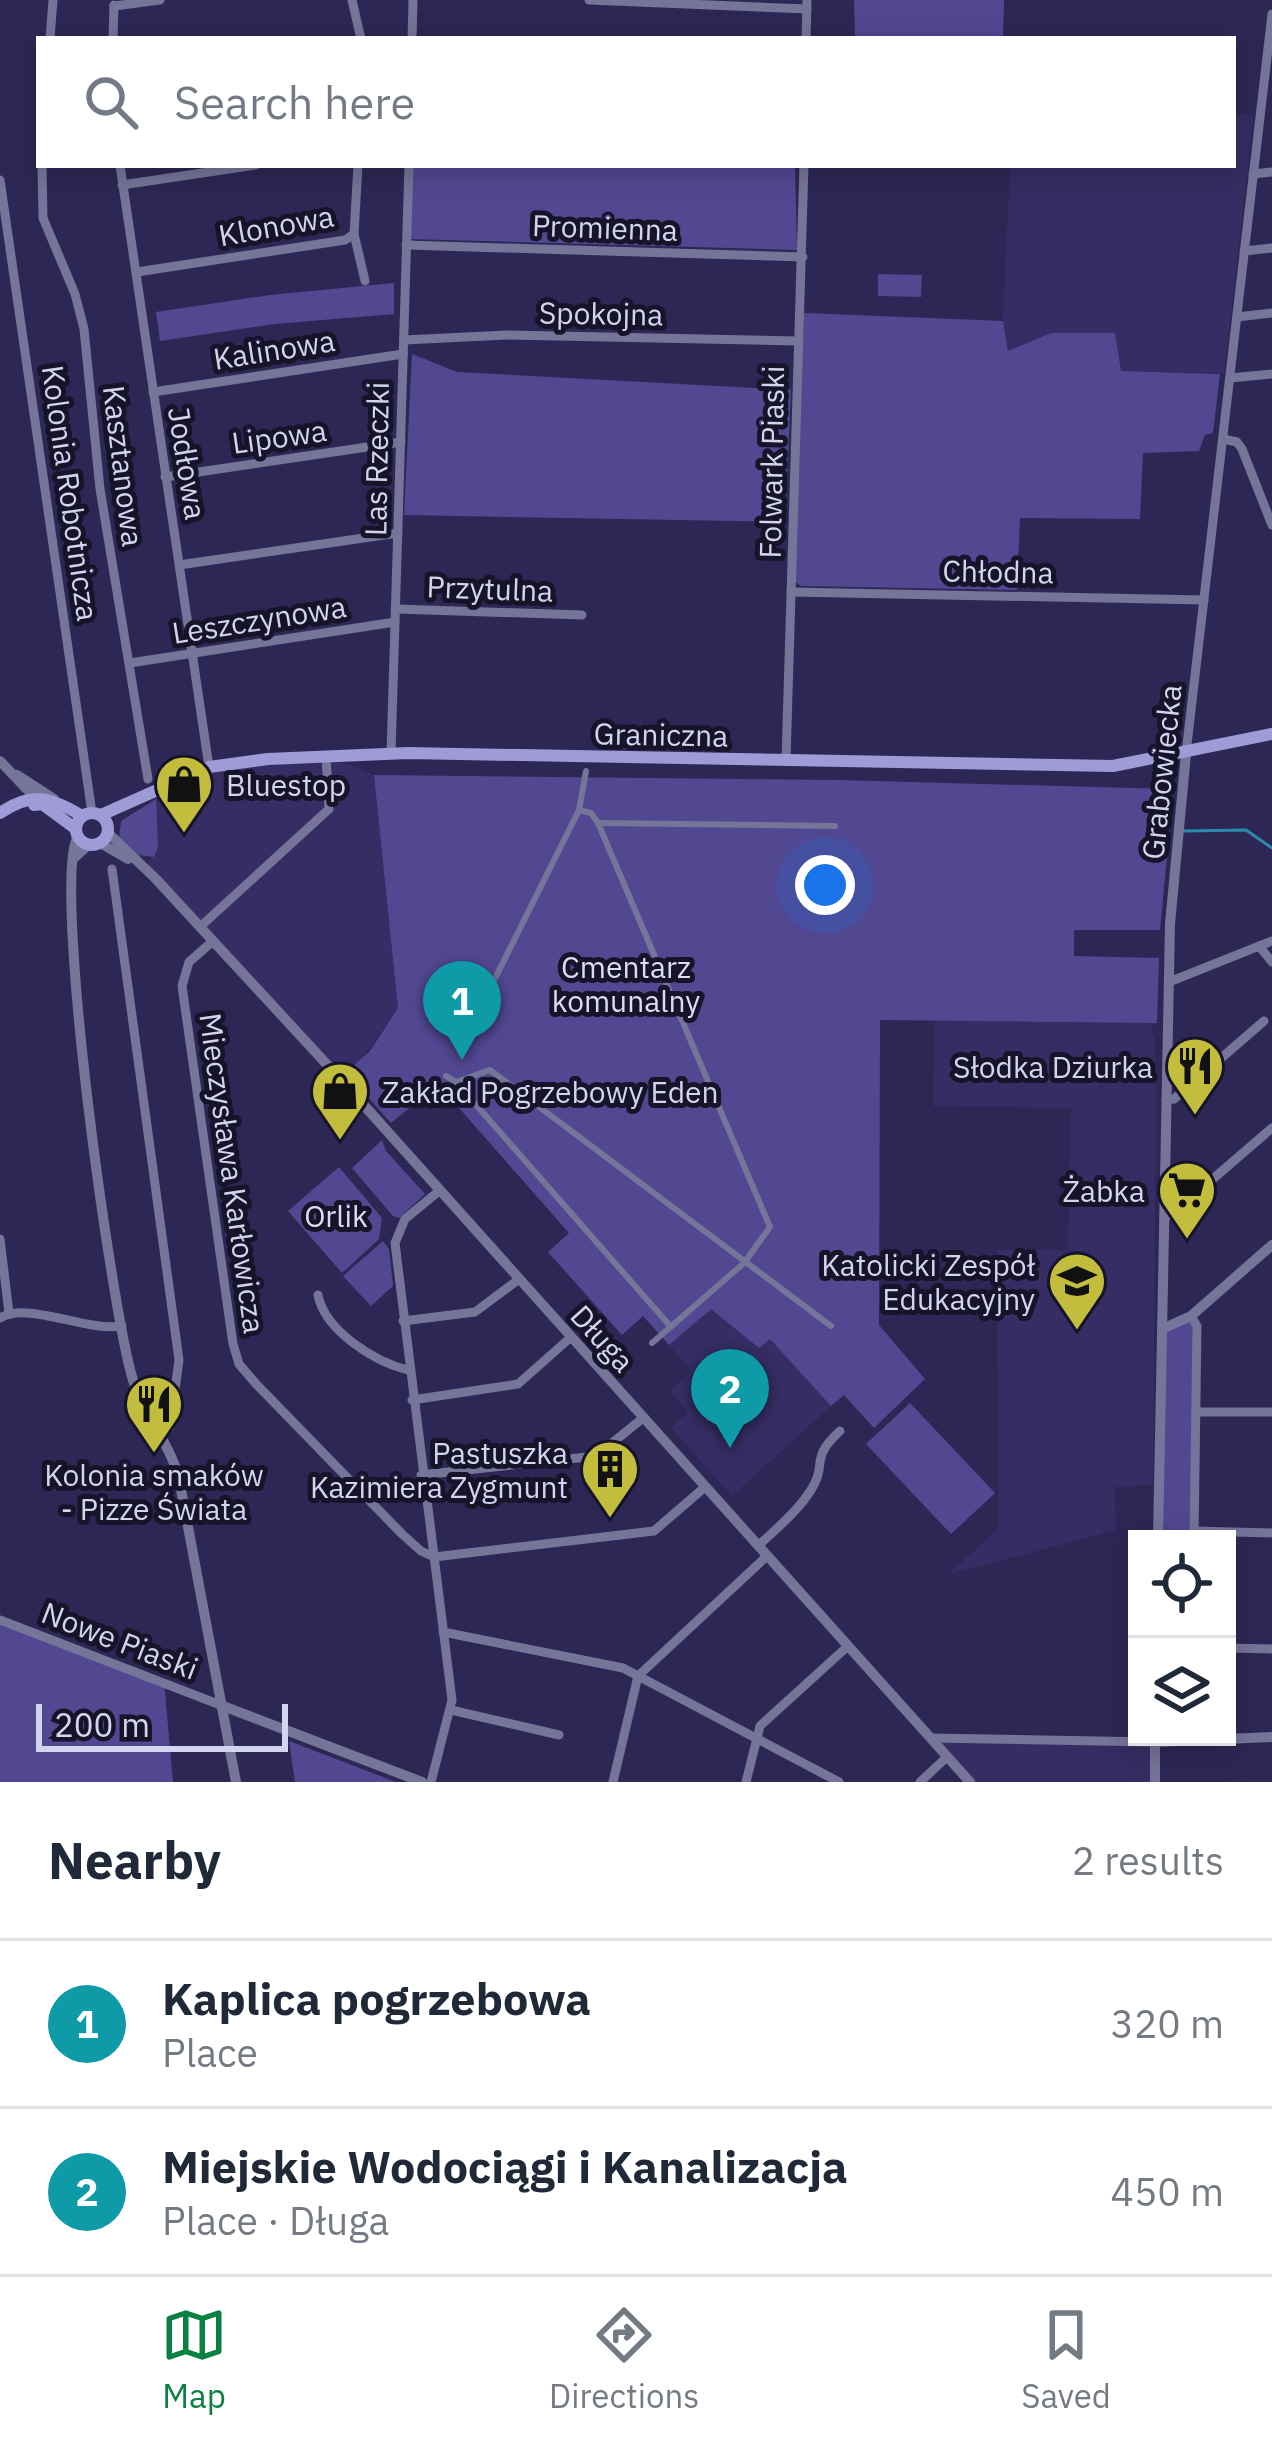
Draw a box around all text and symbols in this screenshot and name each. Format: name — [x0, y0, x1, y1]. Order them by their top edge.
search box — [36, 36, 1236, 168]
icon: search — [78, 69, 144, 135]
text: Search here — [174, 73, 415, 131]
street label: Klonowa — [215, 196, 337, 254]
street label: Promienna — [531, 205, 679, 249]
street label: Spokojna — [539, 292, 663, 334]
street label: Kalinowa — [210, 320, 338, 378]
street label: Kolonia Robotnicza — [34, 363, 108, 623]
street label: Folwark Piaski — [750, 365, 792, 559]
street label: Las Rzeczki — [355, 382, 397, 536]
street label: Kasztanowa — [95, 383, 153, 549]
street label: Jodłowa — [160, 404, 216, 522]
street label: Lipowa — [229, 410, 329, 462]
street label: Chłodna — [942, 551, 1054, 591]
street label: Przytulna — [426, 566, 554, 610]
street label: Leszczynowa — [169, 586, 349, 652]
street label: Grabowiecka — [1132, 683, 1190, 861]
street label: Graniczna — [593, 713, 729, 755]
shop icon: Bluestop — [153, 753, 215, 835]
place label: Bluestop — [226, 765, 346, 804]
your location — [795, 855, 855, 915]
park label: Cmentarz komunalny — [552, 947, 700, 1020]
pin: 1 — [423, 961, 501, 1060]
street label: Mieczysława Karłowicza — [191, 1010, 275, 1336]
restaurant icon: Słodka Dziurka — [1164, 1035, 1226, 1117]
place label: Słodka Dziurka — [953, 1047, 1153, 1086]
shop icon: Zakład Pogrzebowy Eden — [309, 1060, 371, 1142]
place label: Zakład Pogrzebowy Eden — [382, 1072, 719, 1111]
supermarket icon: Żabka — [1156, 1159, 1218, 1241]
place label: Żabka — [1063, 1171, 1145, 1210]
park label: Orlik — [304, 1196, 368, 1235]
place label: Katolicki Zespół Edukacyjny — [821, 1245, 1036, 1318]
school or university icon: Katolicki Zespół Edukacyjny — [1046, 1250, 1108, 1332]
street label: Długa — [563, 1296, 643, 1380]
pin: 2 — [691, 1349, 769, 1448]
restaurant icon: Kolonia smaków - Pizze Świata — [123, 1373, 185, 1455]
place label: Pastuszka Kazimiera Zygmunt — [310, 1433, 568, 1506]
building icon: Pastuszka Kazimiera Zygmunt — [579, 1438, 641, 1520]
place label: Kolonia smaków - Pizze Świata — [44, 1455, 264, 1528]
map controls — [1128, 1530, 1236, 1746]
button: locate — [1128, 1530, 1236, 1638]
street label: Nowe Piaski — [36, 1592, 204, 1688]
button: layers — [1128, 1638, 1236, 1746]
scale bar — [36, 1698, 288, 1751]
text: 200 m — [54, 1703, 150, 1746]
text: Nearby — [48, 1827, 221, 1893]
text: 2 results — [1072, 1835, 1224, 1886]
text: Kaplica pogrzebowa — [162, 1969, 591, 2027]
text: 1 — [75, 1998, 99, 2049]
text: 320 m — [1111, 1998, 1224, 2049]
text: Place — [162, 2027, 258, 2078]
text: Miejskie Wodociągi i Kanalizacja — [162, 2137, 848, 2195]
text: 2 — [75, 2166, 99, 2217]
text: 450 m — [1111, 2166, 1224, 2217]
text: Place · Długa — [162, 2195, 389, 2246]
tab: Map — [161, 2302, 227, 2417]
tab: Directions — [549, 2302, 699, 2417]
tab: Saved — [1021, 2302, 1111, 2417]

